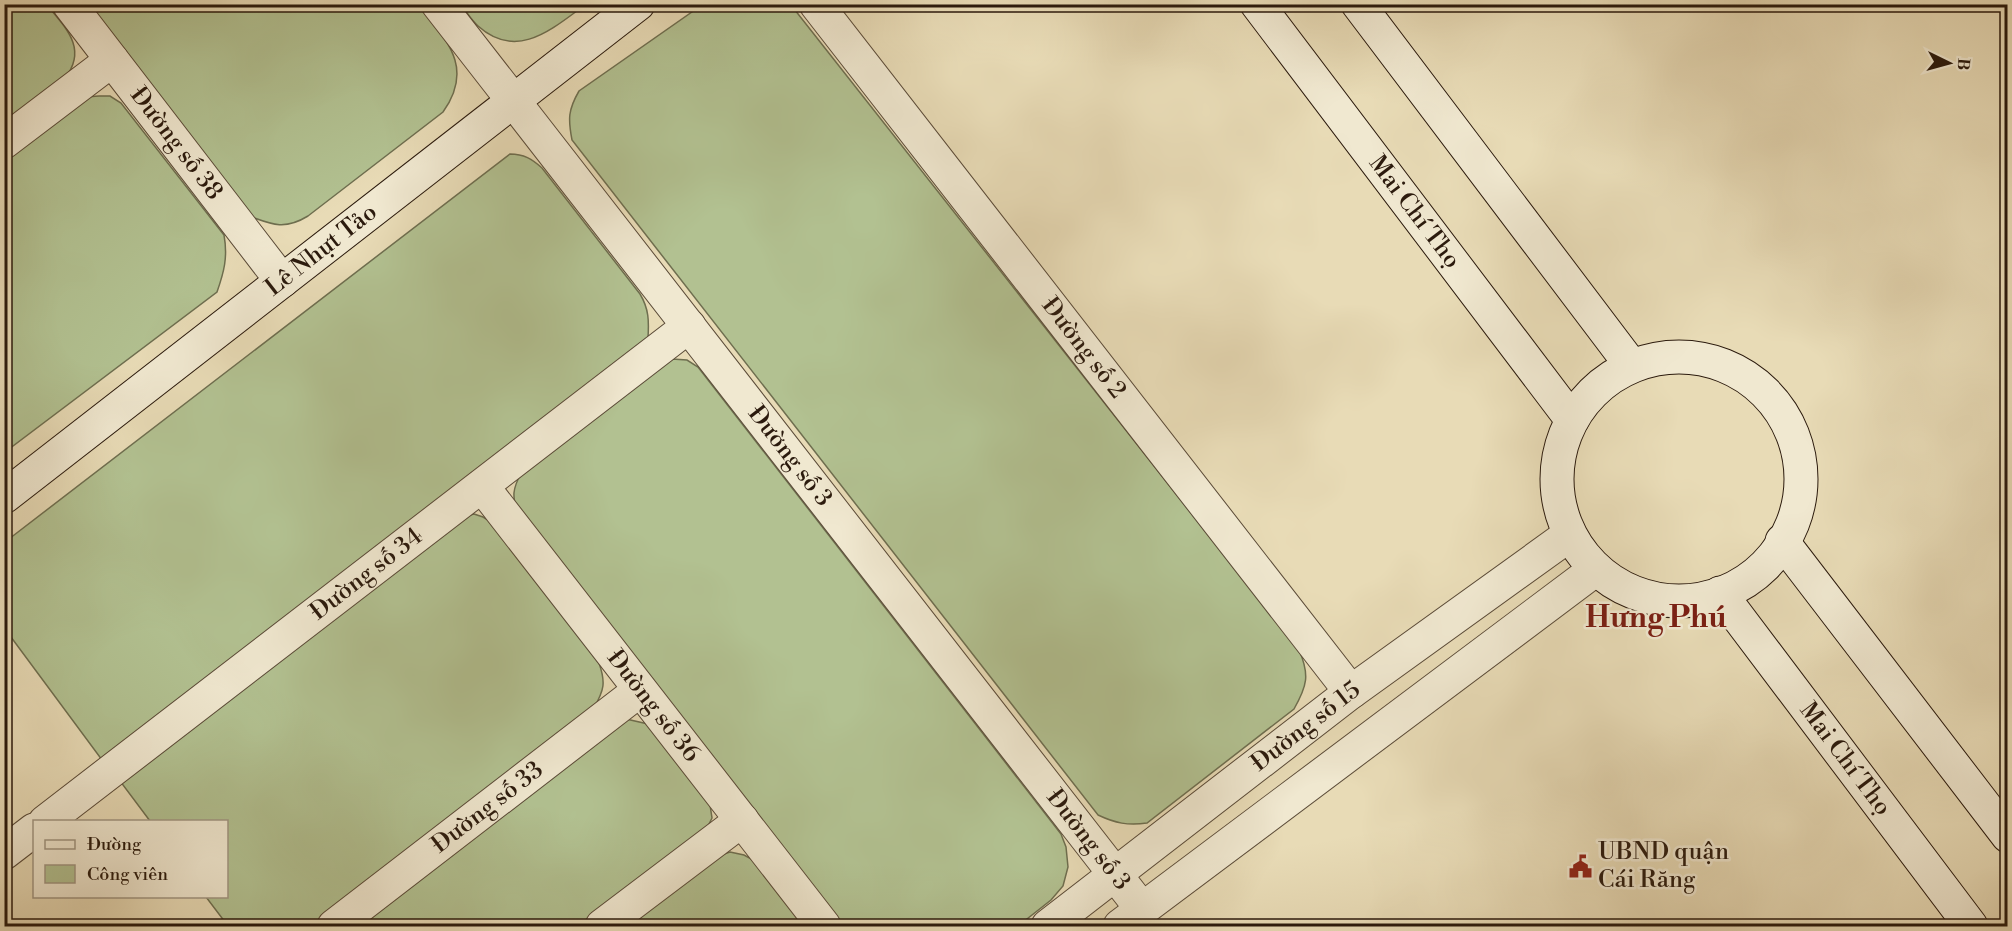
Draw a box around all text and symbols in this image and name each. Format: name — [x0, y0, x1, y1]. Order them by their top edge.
north arrow — [1919, 33, 1979, 93]
text: B — [1952, 57, 1973, 71]
street label: Đường số 38 — [123, 81, 229, 206]
street label: Mai Chí Thọ — [1362, 150, 1467, 275]
street label: Lê Nhựt Tảo — [259, 197, 383, 303]
street label: Đường số 2 — [1035, 292, 1132, 405]
street label: Đường số 3 — [741, 400, 838, 513]
street label: Đường số 34 — [304, 521, 429, 627]
district label: Hưng Phú — [1585, 599, 1727, 637]
street label: Đường số 36 — [600, 644, 706, 769]
street label: Đường số 15 — [1245, 675, 1366, 778]
street label: Mai Chí Thọ — [1793, 696, 1898, 822]
street label: Đường số 33 — [426, 755, 549, 860]
street label: Đường số 3 — [1040, 783, 1137, 896]
legend — [33, 820, 228, 898]
text: Đường — [87, 833, 142, 856]
place label: UBND quận Cái Răng — [1598, 837, 1729, 895]
public building icon: UBND quận Cái Răng — [1567, 853, 1593, 879]
text: Công viên — [87, 863, 168, 886]

